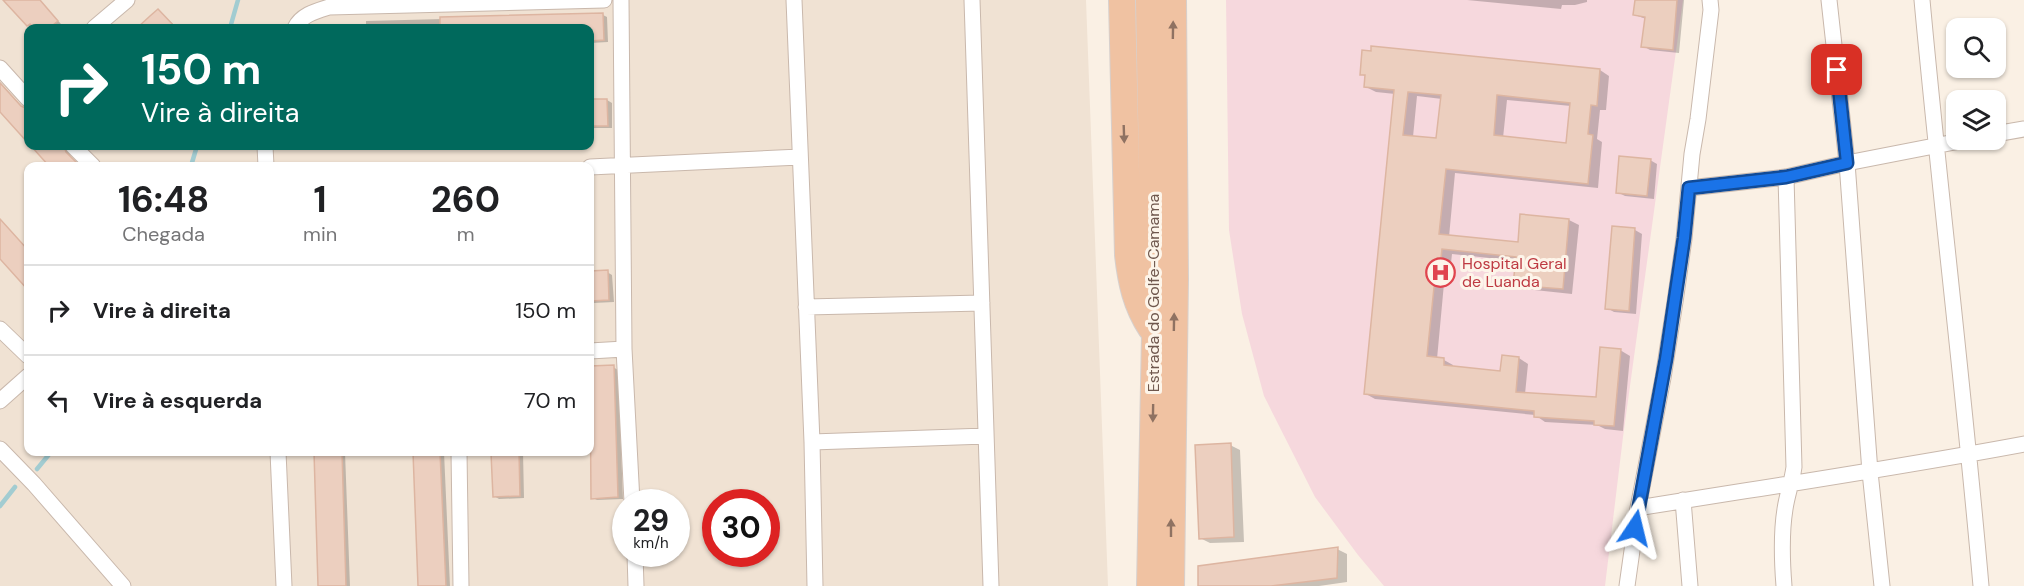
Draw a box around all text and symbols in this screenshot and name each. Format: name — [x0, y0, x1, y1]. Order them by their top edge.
map controls — [1946, 18, 2006, 150]
button: search — [1946, 18, 2006, 78]
one-way arrow — [1168, 21, 1178, 40]
text: 150 m — [141, 42, 261, 97]
pin — [1811, 44, 1862, 95]
icon: right — [42, 48, 120, 126]
icon: arrive — [1820, 53, 1853, 86]
button: layers — [1946, 90, 2006, 150]
text: Vire à direita — [141, 95, 299, 130]
one-way arrow — [1120, 125, 1129, 144]
text: 16:48 — [118, 176, 209, 223]
text: 1 — [314, 176, 327, 223]
text: 260 — [431, 176, 500, 223]
street label: Estrada do Golfe-Camama — [1143, 194, 1164, 392]
text: Chegada — [122, 221, 205, 247]
text: min — [303, 221, 337, 247]
text: m — [457, 221, 474, 247]
place label: Hospital Geral de Luanda — [1462, 253, 1566, 292]
hospital icon: Hospital Geral de Luanda — [1425, 256, 1457, 288]
icon: right — [42, 294, 75, 327]
text: Vire à direita — [93, 296, 231, 325]
text: 150 m — [515, 296, 576, 325]
one-way arrow — [1169, 312, 1179, 331]
icon: left — [42, 384, 75, 417]
text: Vire à esquerda — [93, 386, 262, 415]
text: 70 m — [524, 386, 576, 415]
one-way arrow — [1148, 404, 1158, 423]
speed limit sign: 30 — [702, 489, 780, 567]
position arrow — [1603, 496, 1667, 560]
text: 29 — [633, 501, 669, 540]
one-way arrow — [1166, 518, 1176, 537]
text: km/h — [633, 533, 669, 553]

